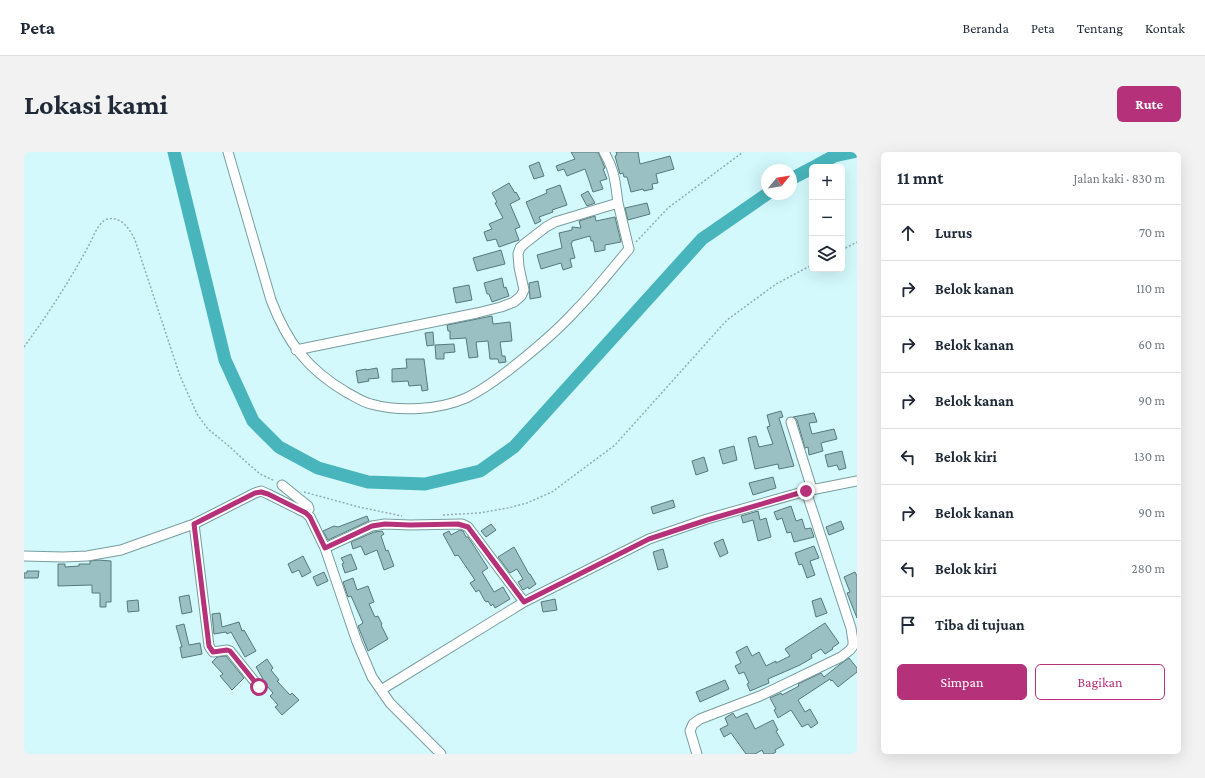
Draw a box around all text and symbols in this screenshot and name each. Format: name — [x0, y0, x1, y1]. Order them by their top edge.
text: Peta — [20, 17, 55, 38]
text: Beranda — [963, 20, 1009, 36]
text: Peta — [1031, 20, 1055, 36]
text: Tentang — [1077, 20, 1123, 36]
text: Kontak — [1145, 20, 1185, 36]
button: Rute — [1117, 86, 1181, 122]
text: Lokasi kami — [24, 89, 168, 120]
north arrow — [761, 164, 797, 200]
map controls — [809, 164, 845, 272]
button: + — [809, 164, 845, 200]
text: 11 mnt — [897, 169, 943, 188]
text: Jalan kaki · 830 m — [1073, 171, 1165, 186]
button: − — [809, 200, 845, 236]
icon: ahead — [897, 222, 919, 244]
text: Lurus — [935, 225, 972, 241]
text: 70 m — [1139, 225, 1165, 240]
button: layers — [809, 236, 845, 272]
icon: right — [897, 278, 919, 300]
text: Belok kanan — [935, 281, 1014, 297]
text: 110 m — [1136, 281, 1165, 296]
icon: right — [897, 334, 919, 356]
text: Belok kanan — [935, 337, 1014, 353]
text: 60 m — [1138, 337, 1165, 352]
icon: right — [897, 390, 919, 412]
text: Belok kanan — [935, 393, 1014, 409]
text: 90 m — [1138, 393, 1165, 408]
icon: left — [897, 446, 919, 468]
text: Belok kiri — [935, 449, 997, 465]
text: 130 m — [1134, 449, 1165, 464]
route end — [797, 482, 815, 500]
icon: right — [897, 502, 919, 524]
text: Belok kanan — [935, 505, 1014, 521]
text: 90 m — [1138, 505, 1165, 520]
icon: left — [897, 558, 919, 580]
text: Belok kiri — [935, 561, 997, 577]
text: 280 m — [1132, 561, 1165, 576]
icon: arrive — [897, 614, 919, 636]
text: Tiba di tujuan — [935, 617, 1025, 633]
button: Simpan — [897, 664, 1027, 700]
button: Bagikan — [1035, 664, 1165, 700]
route start — [250, 678, 268, 696]

